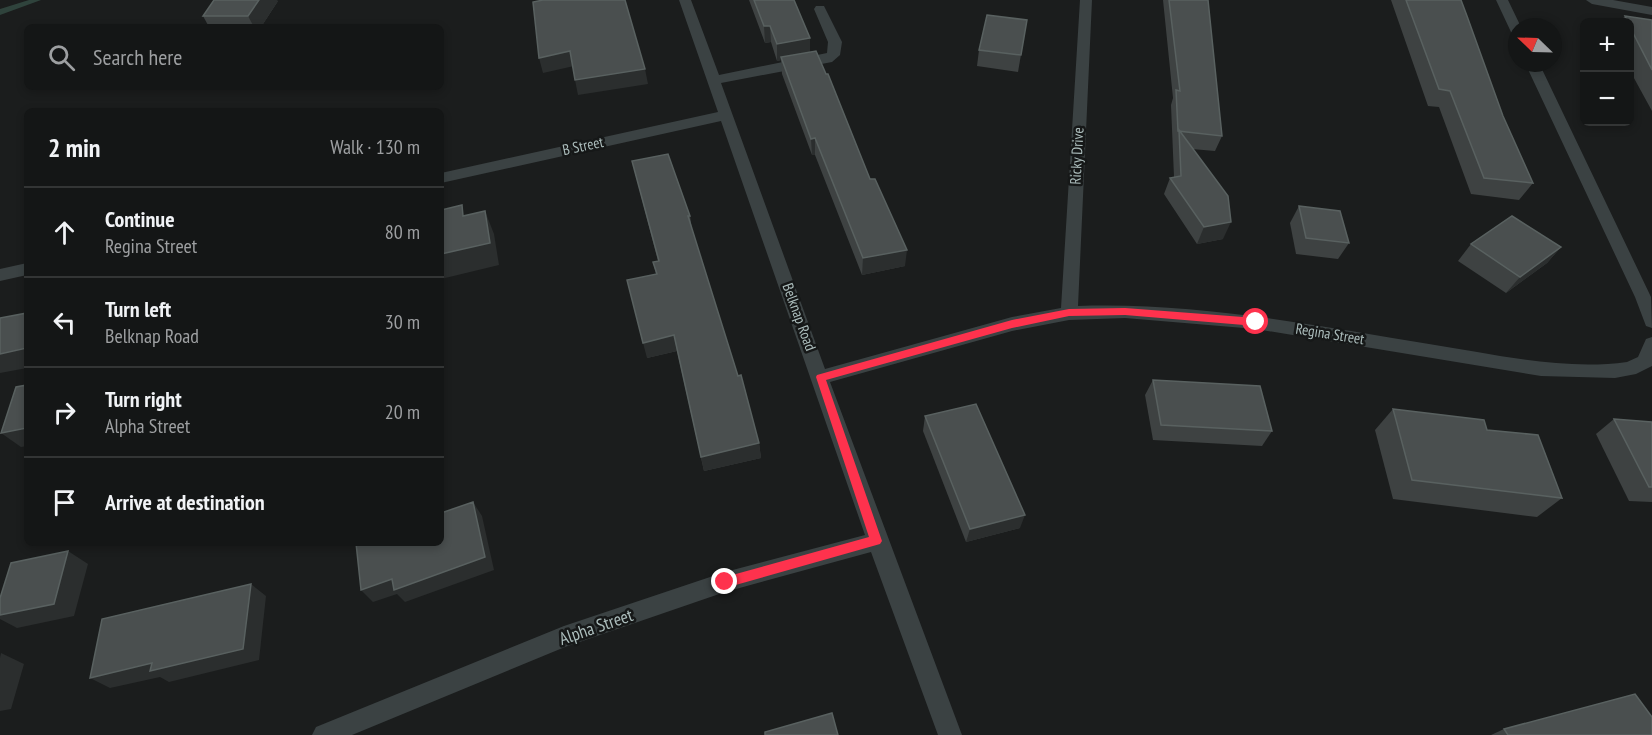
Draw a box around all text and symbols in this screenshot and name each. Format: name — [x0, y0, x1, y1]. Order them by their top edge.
north arrow — [1508, 18, 1562, 72]
map controls — [1580, 18, 1634, 126]
button: + — [1580, 18, 1634, 72]
search box — [24, 24, 444, 90]
icon: search — [45, 41, 78, 74]
text: Search here — [93, 43, 182, 71]
button: − — [1580, 72, 1634, 126]
street label: Ricky Drive — [1066, 127, 1087, 185]
text: 2 min — [48, 131, 101, 164]
street label: B Street — [561, 132, 605, 159]
text: Walk · 130 m — [330, 134, 420, 160]
text: Continue — [105, 205, 175, 233]
icon: ahead — [48, 216, 81, 249]
text: 80 m — [385, 219, 420, 245]
text: Regina Street — [105, 233, 197, 259]
street label: Belknap Road — [778, 280, 820, 353]
text: Turn left — [105, 295, 171, 323]
icon: left — [48, 306, 81, 339]
route start — [1242, 308, 1268, 334]
text: 30 m — [385, 309, 420, 335]
street label: Regina Street — [1294, 319, 1366, 348]
text: Belknap Road — [105, 323, 199, 349]
text: Turn right — [105, 385, 182, 413]
icon: right — [48, 396, 81, 429]
text: 20 m — [385, 399, 420, 425]
text: Alpha Street — [105, 413, 190, 439]
icon: arrive — [48, 486, 81, 519]
text: Arrive at destination — [105, 488, 265, 516]
route end — [711, 568, 737, 594]
street label: Alpha Street — [556, 603, 636, 650]

